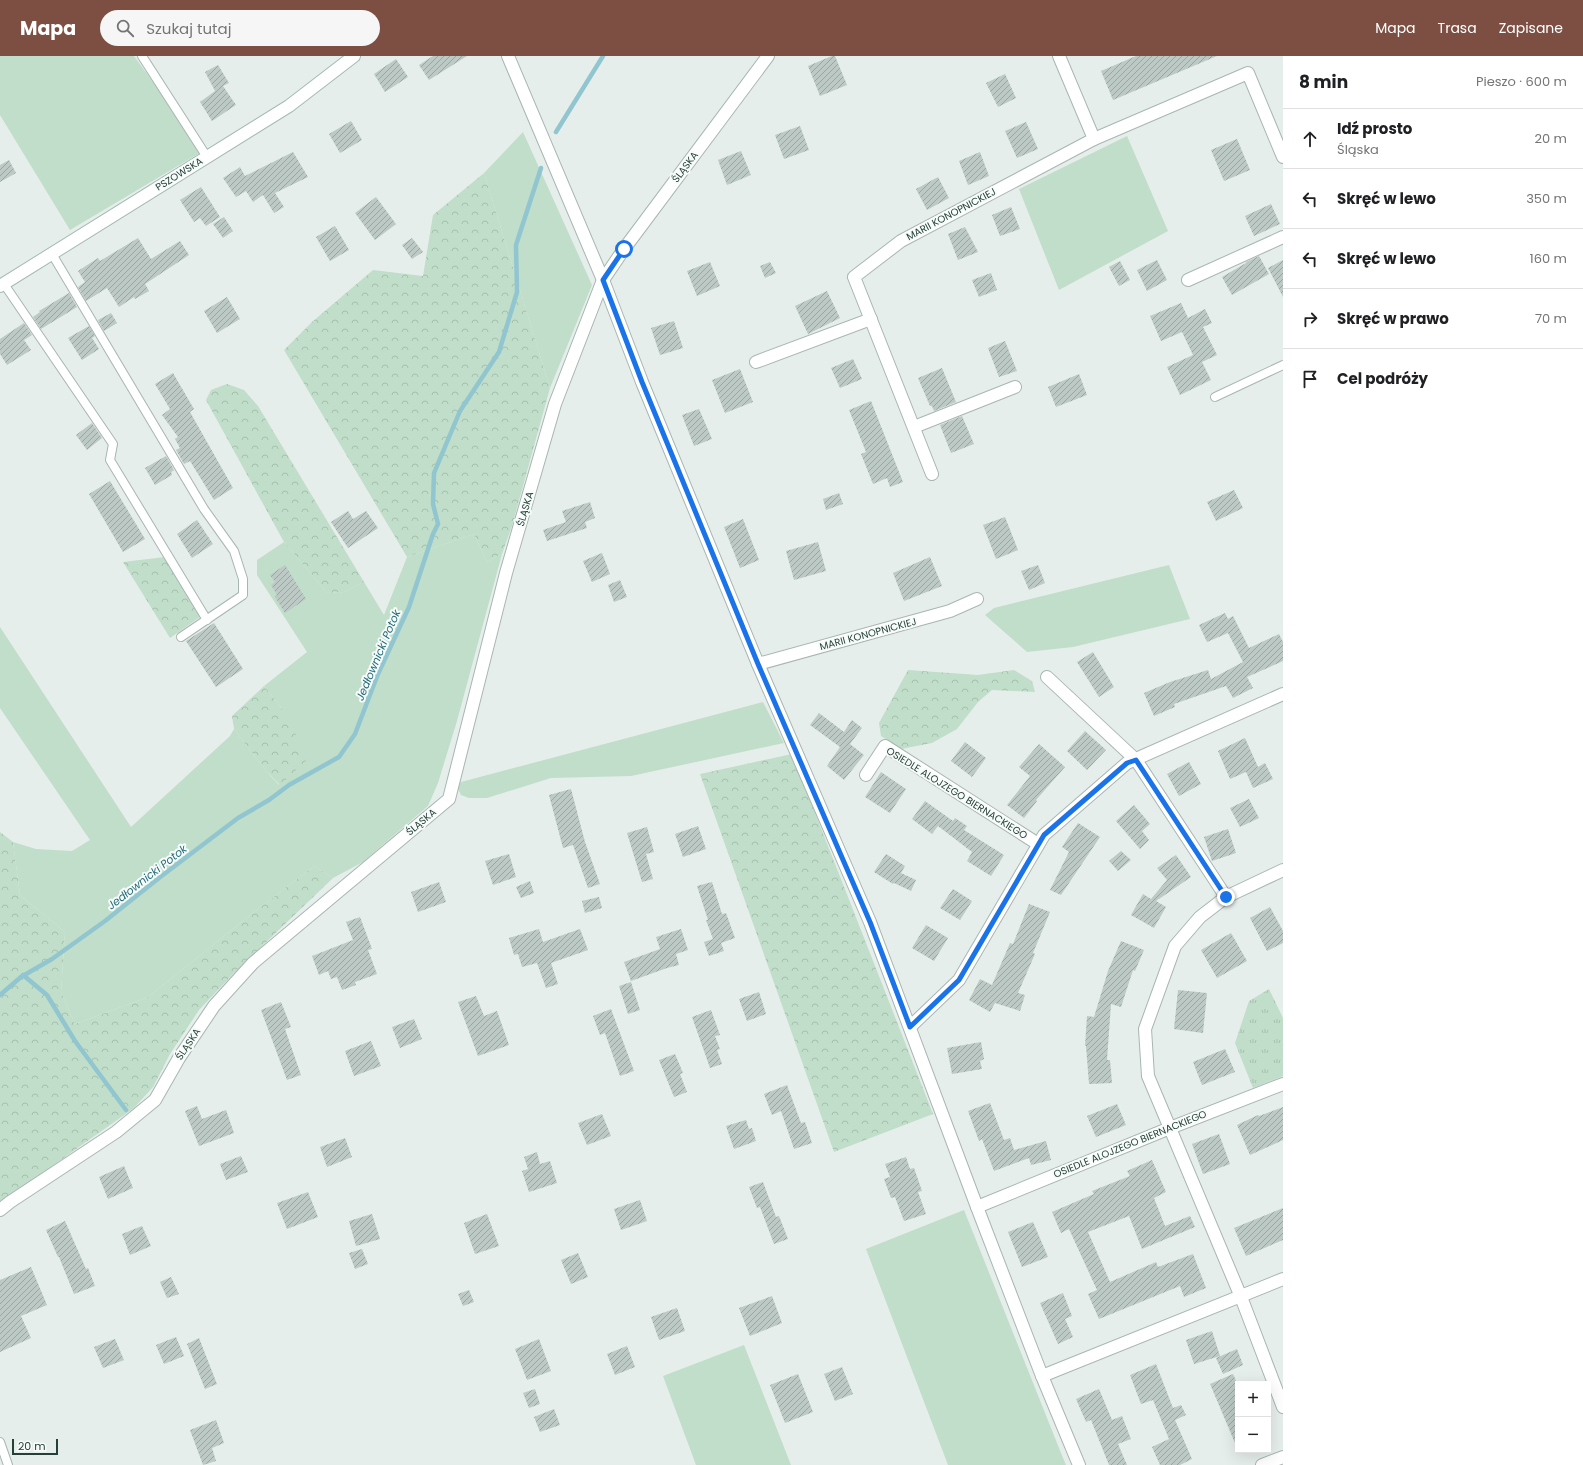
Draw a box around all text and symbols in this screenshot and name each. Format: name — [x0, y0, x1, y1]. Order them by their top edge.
search box — [100, 10, 380, 46]
text: Mapa — [20, 15, 76, 42]
icon: search — [114, 17, 136, 39]
text: Szukaj tutaj — [146, 18, 231, 39]
text: Mapa — [1375, 18, 1416, 38]
text: Trasa — [1438, 18, 1477, 38]
text: Zapisane — [1499, 18, 1563, 38]
text: 8 min — [1299, 70, 1348, 94]
text: Pieszo · 600 m — [1476, 72, 1567, 91]
text: Idź prosto — [1337, 118, 1412, 139]
icon: ahead — [1299, 128, 1321, 150]
text: 20 m — [1534, 129, 1567, 148]
text: Śląska — [1337, 140, 1379, 159]
street label: ŚLĄSKA — [668, 148, 702, 186]
street label: PSZOWSKA — [152, 153, 206, 194]
street label: MARII KONOPNICKIEJ — [903, 184, 999, 244]
icon: left — [1299, 188, 1321, 210]
text: Skręć w lewo — [1337, 188, 1436, 209]
text: 350 m — [1526, 189, 1567, 208]
route start — [615, 240, 633, 258]
icon: left — [1299, 248, 1321, 270]
text: Skręć w lewo — [1337, 248, 1436, 269]
text: 160 m — [1530, 249, 1567, 268]
icon: right — [1299, 308, 1321, 330]
text: Skręć w prawo — [1337, 308, 1449, 329]
text: 70 m — [1535, 309, 1567, 328]
icon: arrive — [1299, 368, 1321, 390]
text: Cel podróży — [1337, 368, 1428, 389]
street label: ŚLĄSKA — [513, 490, 537, 528]
water label: Jedłownicki Potok — [352, 606, 405, 703]
street label: MARII KONOPNICKIEJ — [818, 614, 918, 654]
street label: OSIEDLE ALOJZEGO BIERNACKIEGO — [883, 743, 1031, 843]
street label: ŚLĄSKA — [403, 805, 440, 839]
water label: Jedłownicki Potok — [104, 840, 191, 913]
route end — [1217, 888, 1235, 906]
street label: ŚLĄSKA — [172, 1025, 204, 1063]
street label: OSIEDLE ALOJZEGO BIERNACKIEGO — [1051, 1106, 1209, 1182]
map controls — [1235, 1381, 1271, 1453]
button: + — [1235, 1381, 1271, 1417]
button: − — [1235, 1417, 1271, 1453]
scale bar — [12, 1437, 58, 1456]
text: 20 m — [18, 1438, 46, 1454]

